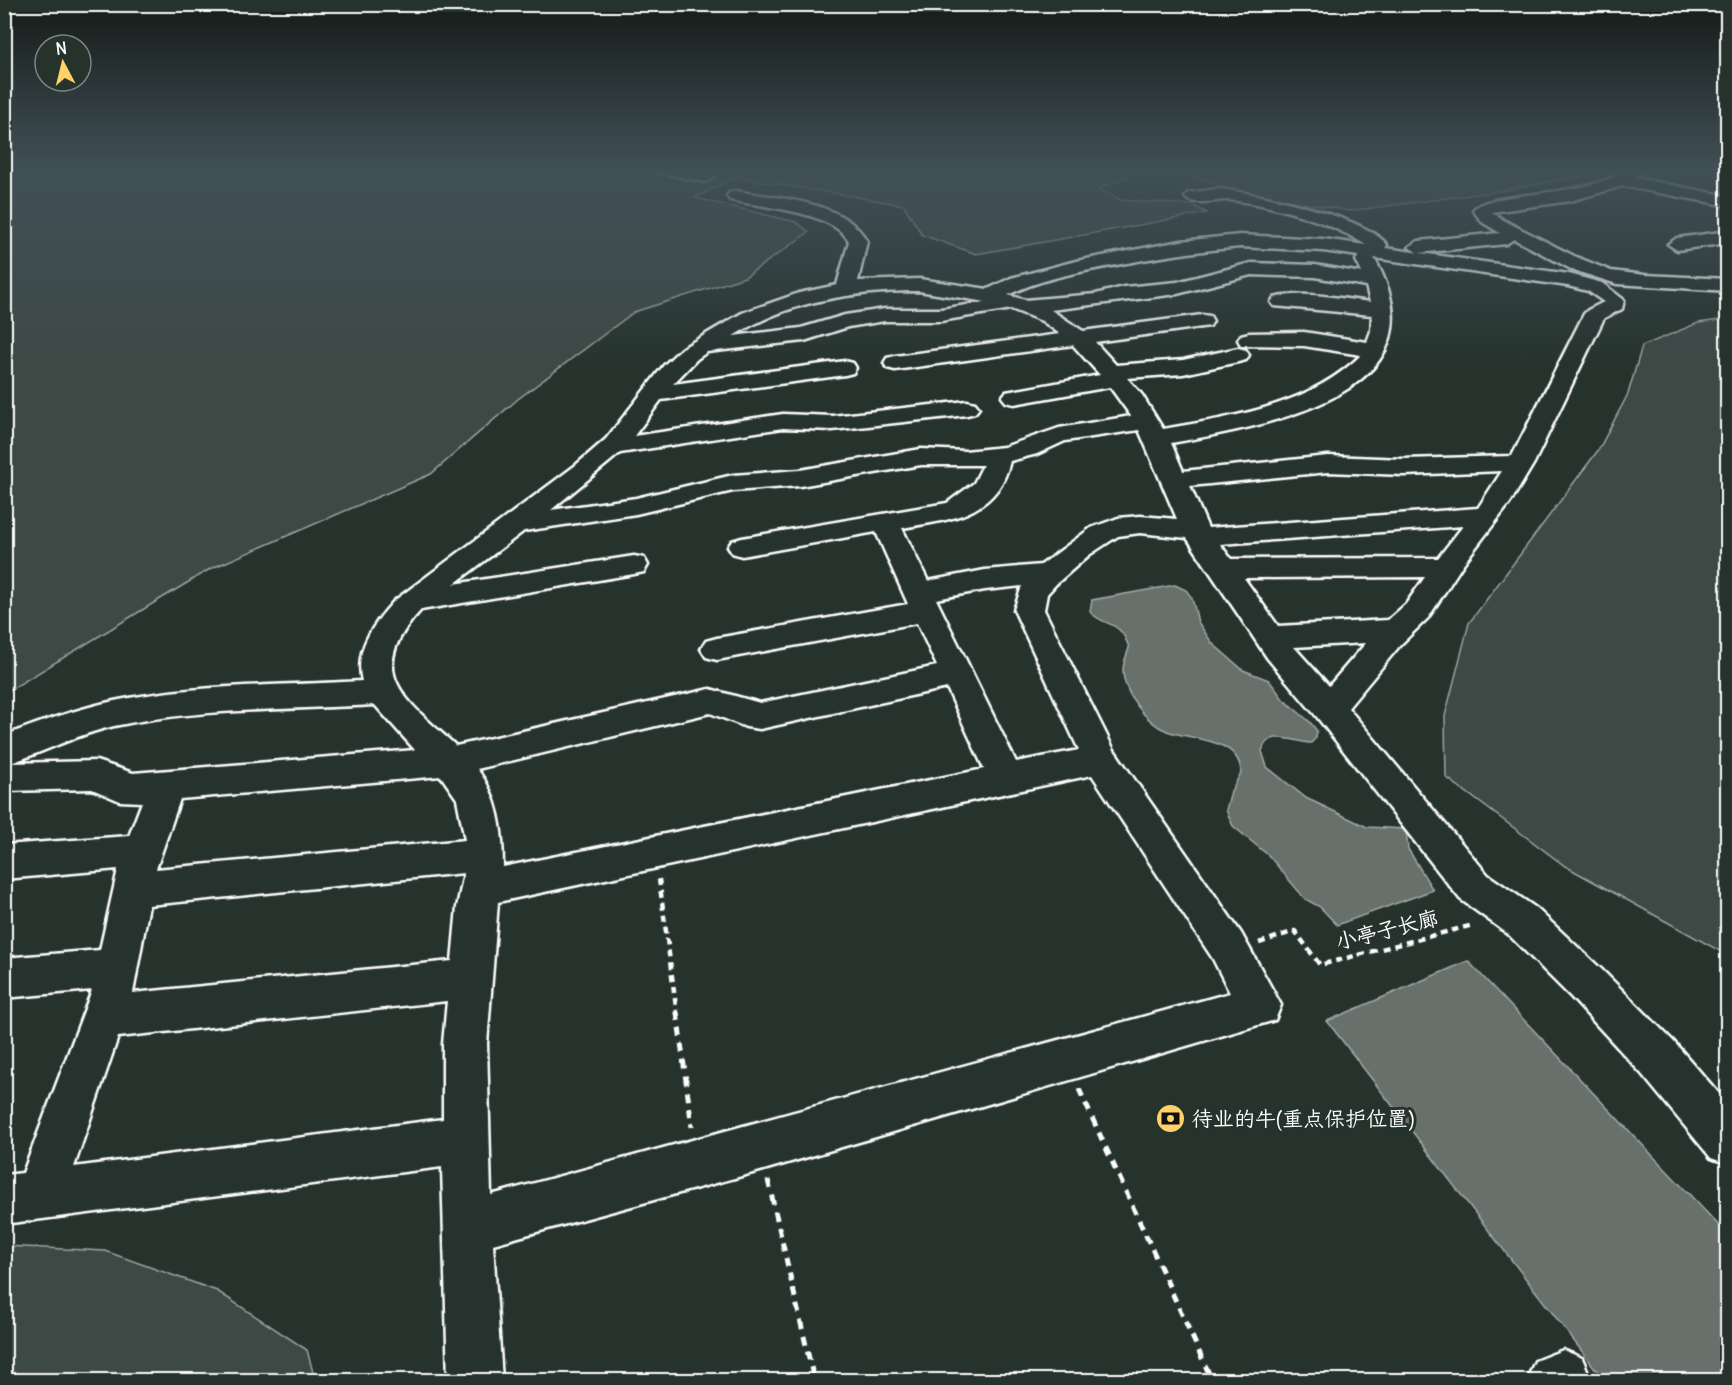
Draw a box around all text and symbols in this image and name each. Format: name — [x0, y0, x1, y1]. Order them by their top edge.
north arrow — [33, 33, 93, 93]
text: N — [54, 38, 68, 59]
street label: 小亭子长廊 — [1333, 904, 1441, 955]
bank icon: 待业的牛(重点保护位置) — [1155, 1103, 1187, 1135]
place label: 待业的牛(重点保护位置) — [1192, 1105, 1415, 1132]

